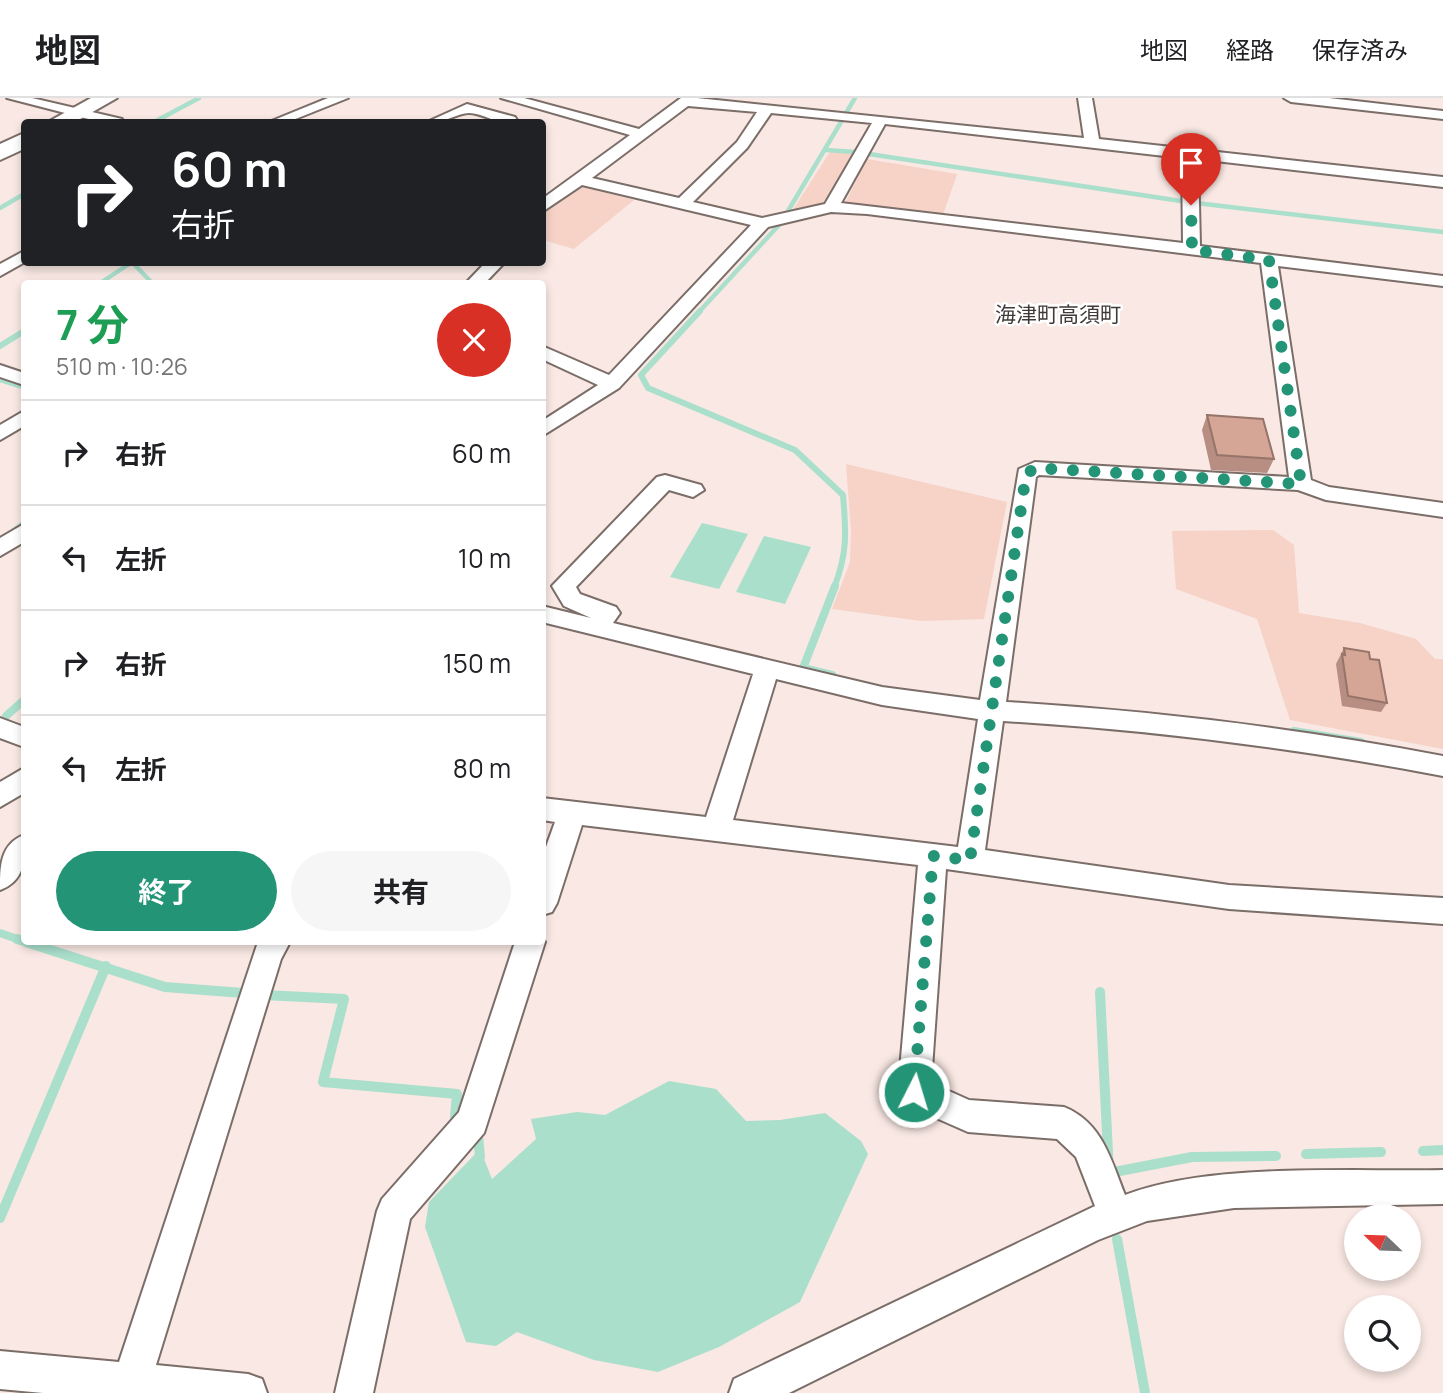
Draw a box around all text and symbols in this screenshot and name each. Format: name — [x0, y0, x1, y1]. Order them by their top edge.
text: 地図 — [35, 27, 101, 72]
text: 地図 — [1140, 33, 1188, 66]
text: 経路 — [1226, 33, 1274, 66]
text: 保存済み — [1312, 33, 1408, 66]
pin — [1161, 133, 1221, 205]
text: 60 m — [171, 135, 288, 202]
icon: arrive — [1172, 144, 1210, 182]
icon: right — [56, 147, 147, 238]
text: 右折 — [171, 202, 235, 246]
text: 7 分 — [56, 295, 129, 353]
district label: 海津町高須町 — [995, 300, 1121, 328]
button: close — [437, 303, 511, 377]
text: 510 m · 10:26 — [56, 350, 188, 382]
icon: right — [56, 434, 94, 472]
text: 60 m — [452, 435, 511, 471]
text: 右折 — [115, 436, 167, 472]
icon: left — [56, 539, 94, 577]
text: 10 m — [458, 540, 511, 576]
text: 左折 — [115, 541, 167, 577]
icon: right — [56, 644, 94, 682]
text: 150 m — [443, 645, 511, 681]
text: 右折 — [115, 646, 167, 682]
icon: left — [56, 749, 94, 787]
text: 80 m — [453, 750, 511, 786]
text: 左折 — [115, 751, 167, 787]
button: 終了 — [56, 851, 277, 931]
button: 共有 — [291, 851, 511, 931]
position arrow — [877, 1055, 951, 1129]
north arrow — [1344, 1204, 1421, 1281]
map controls — [1344, 1204, 1421, 1372]
button: search — [1344, 1295, 1421, 1372]

